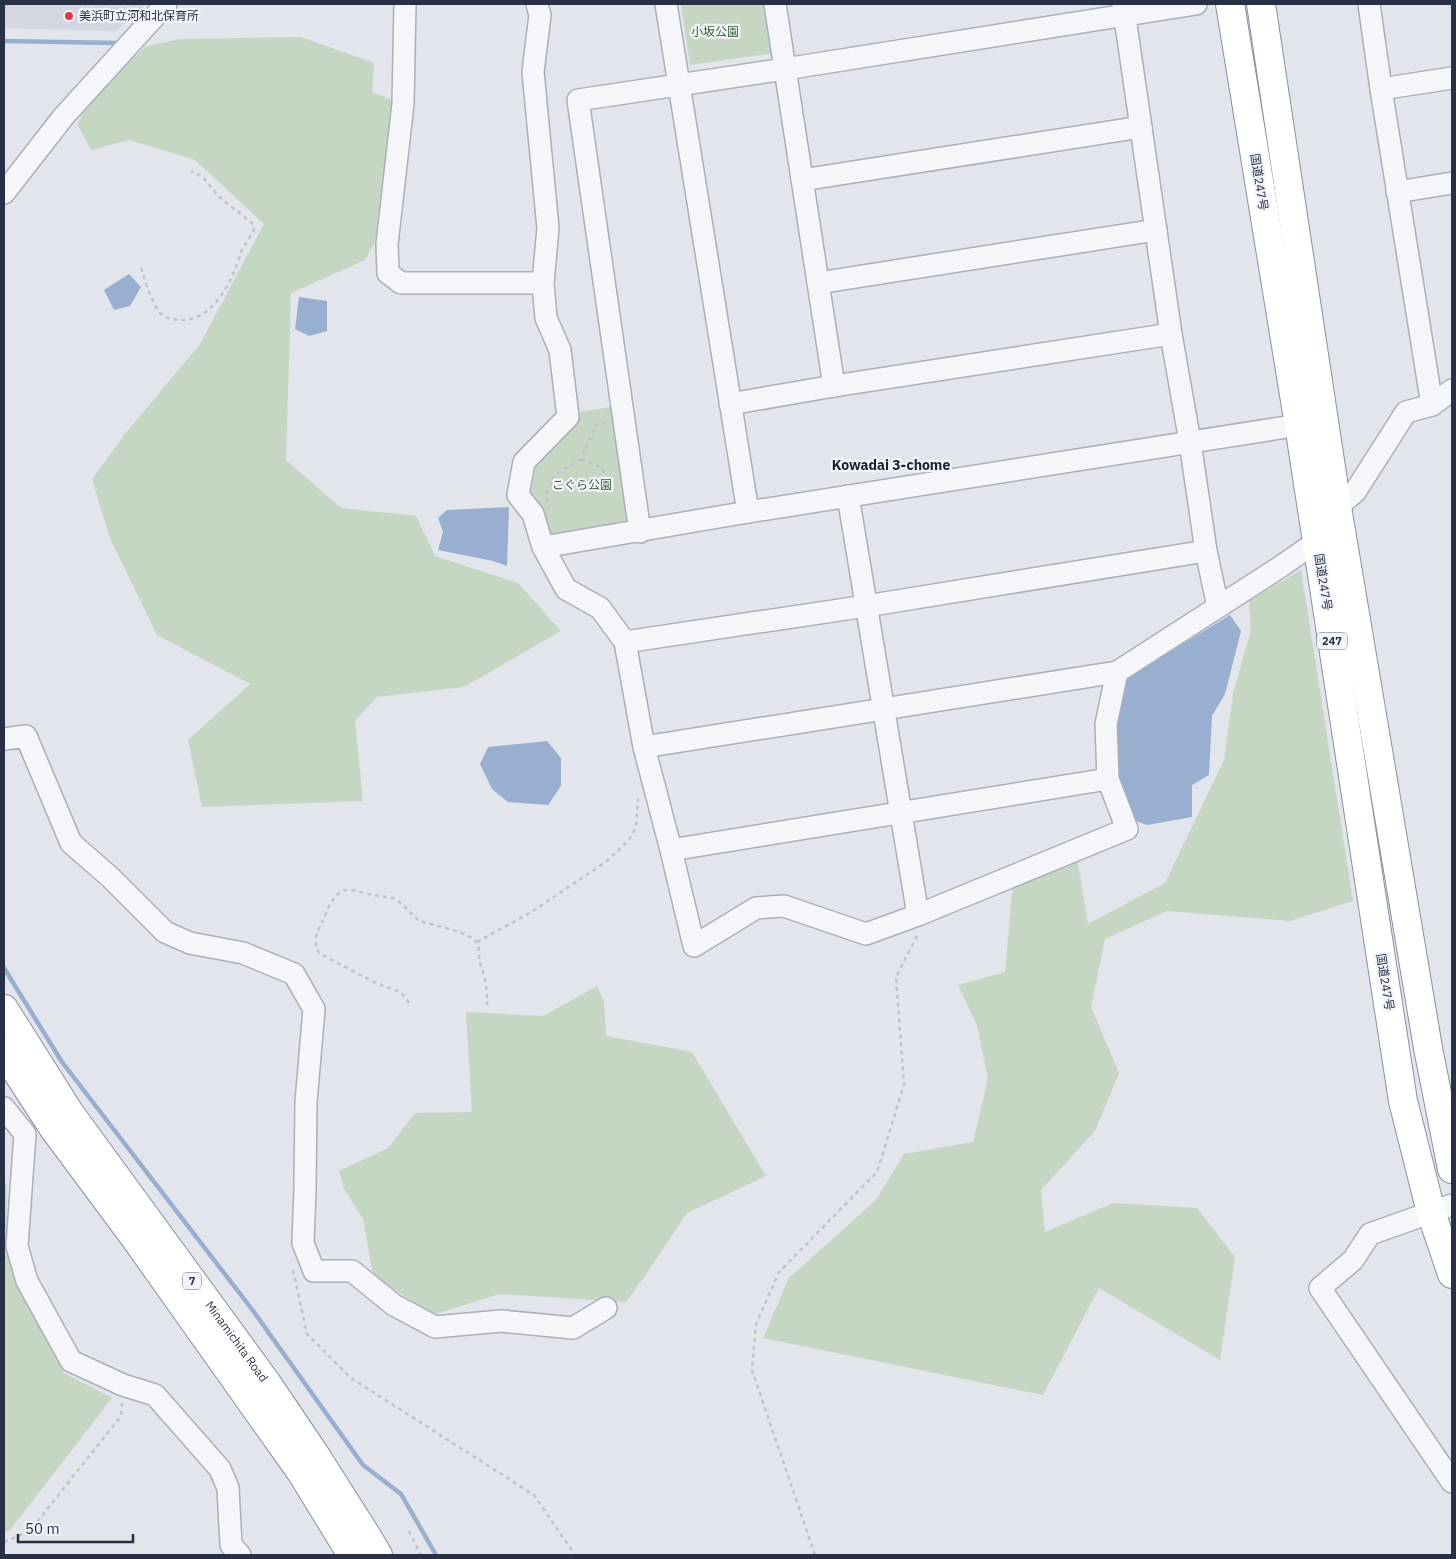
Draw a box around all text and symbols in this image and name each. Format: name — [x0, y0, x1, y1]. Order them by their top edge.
place label: 美浜町立河和北保育所 — [79, 8, 199, 23]
marker: 美浜町立河和北保育所 — [63, 10, 75, 22]
park label: 小坂公園 — [691, 24, 739, 39]
street label: 国道247号 — [1248, 152, 1271, 212]
district label: Kowadai 3-chome — [832, 456, 950, 474]
park label: こぐら公園 — [552, 477, 612, 492]
street label: 国道247号 — [1312, 552, 1335, 612]
road number: 247 — [1317, 632, 1347, 649]
street label: 国道247号 — [1374, 952, 1397, 1012]
road number: 7 — [183, 1272, 201, 1290]
street label: Minamichita Road — [202, 1298, 271, 1385]
scale bar — [18, 1512, 132, 1544]
text: 50 m — [25, 1519, 60, 1538]

